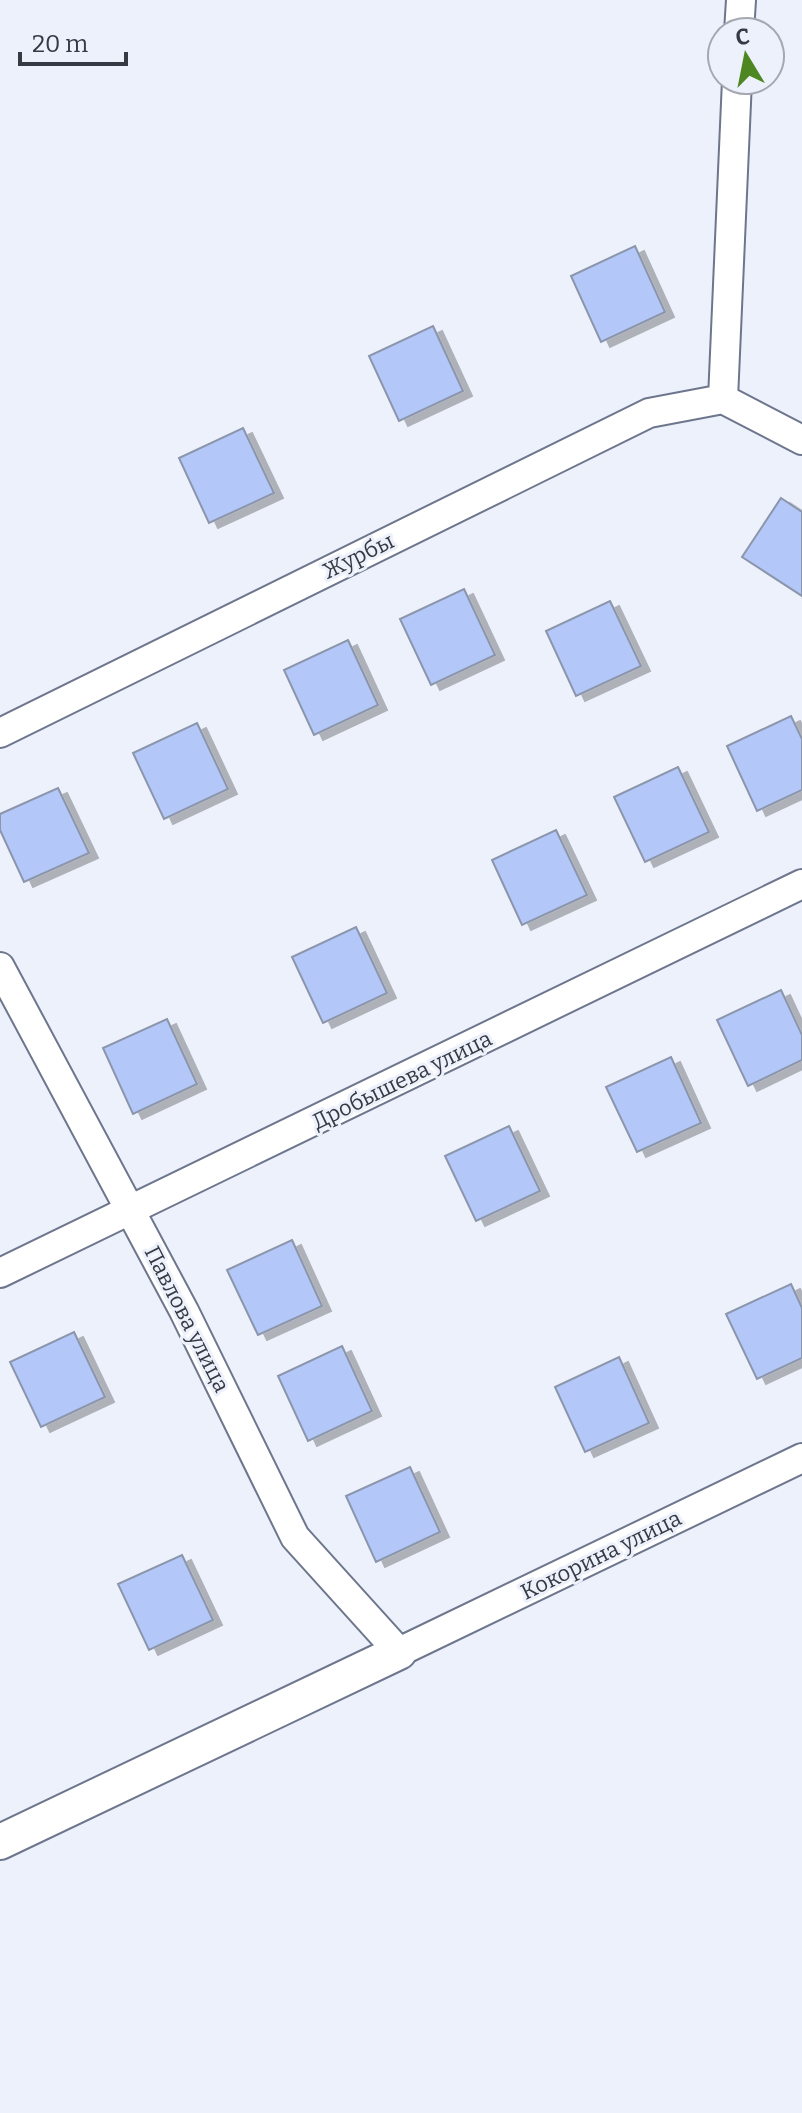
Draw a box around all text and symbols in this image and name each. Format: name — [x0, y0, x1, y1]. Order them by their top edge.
scale bar — [20, 16, 126, 66]
north arrow — [706, 16, 786, 96]
text: С — [733, 22, 752, 51]
text: 20 m — [32, 30, 88, 58]
street label: Журбы — [318, 527, 398, 585]
street label: Дробышева улица — [308, 1025, 496, 1135]
street label: Павлова улица — [139, 1241, 235, 1397]
street label: Кокорина улица — [516, 1504, 686, 1606]

